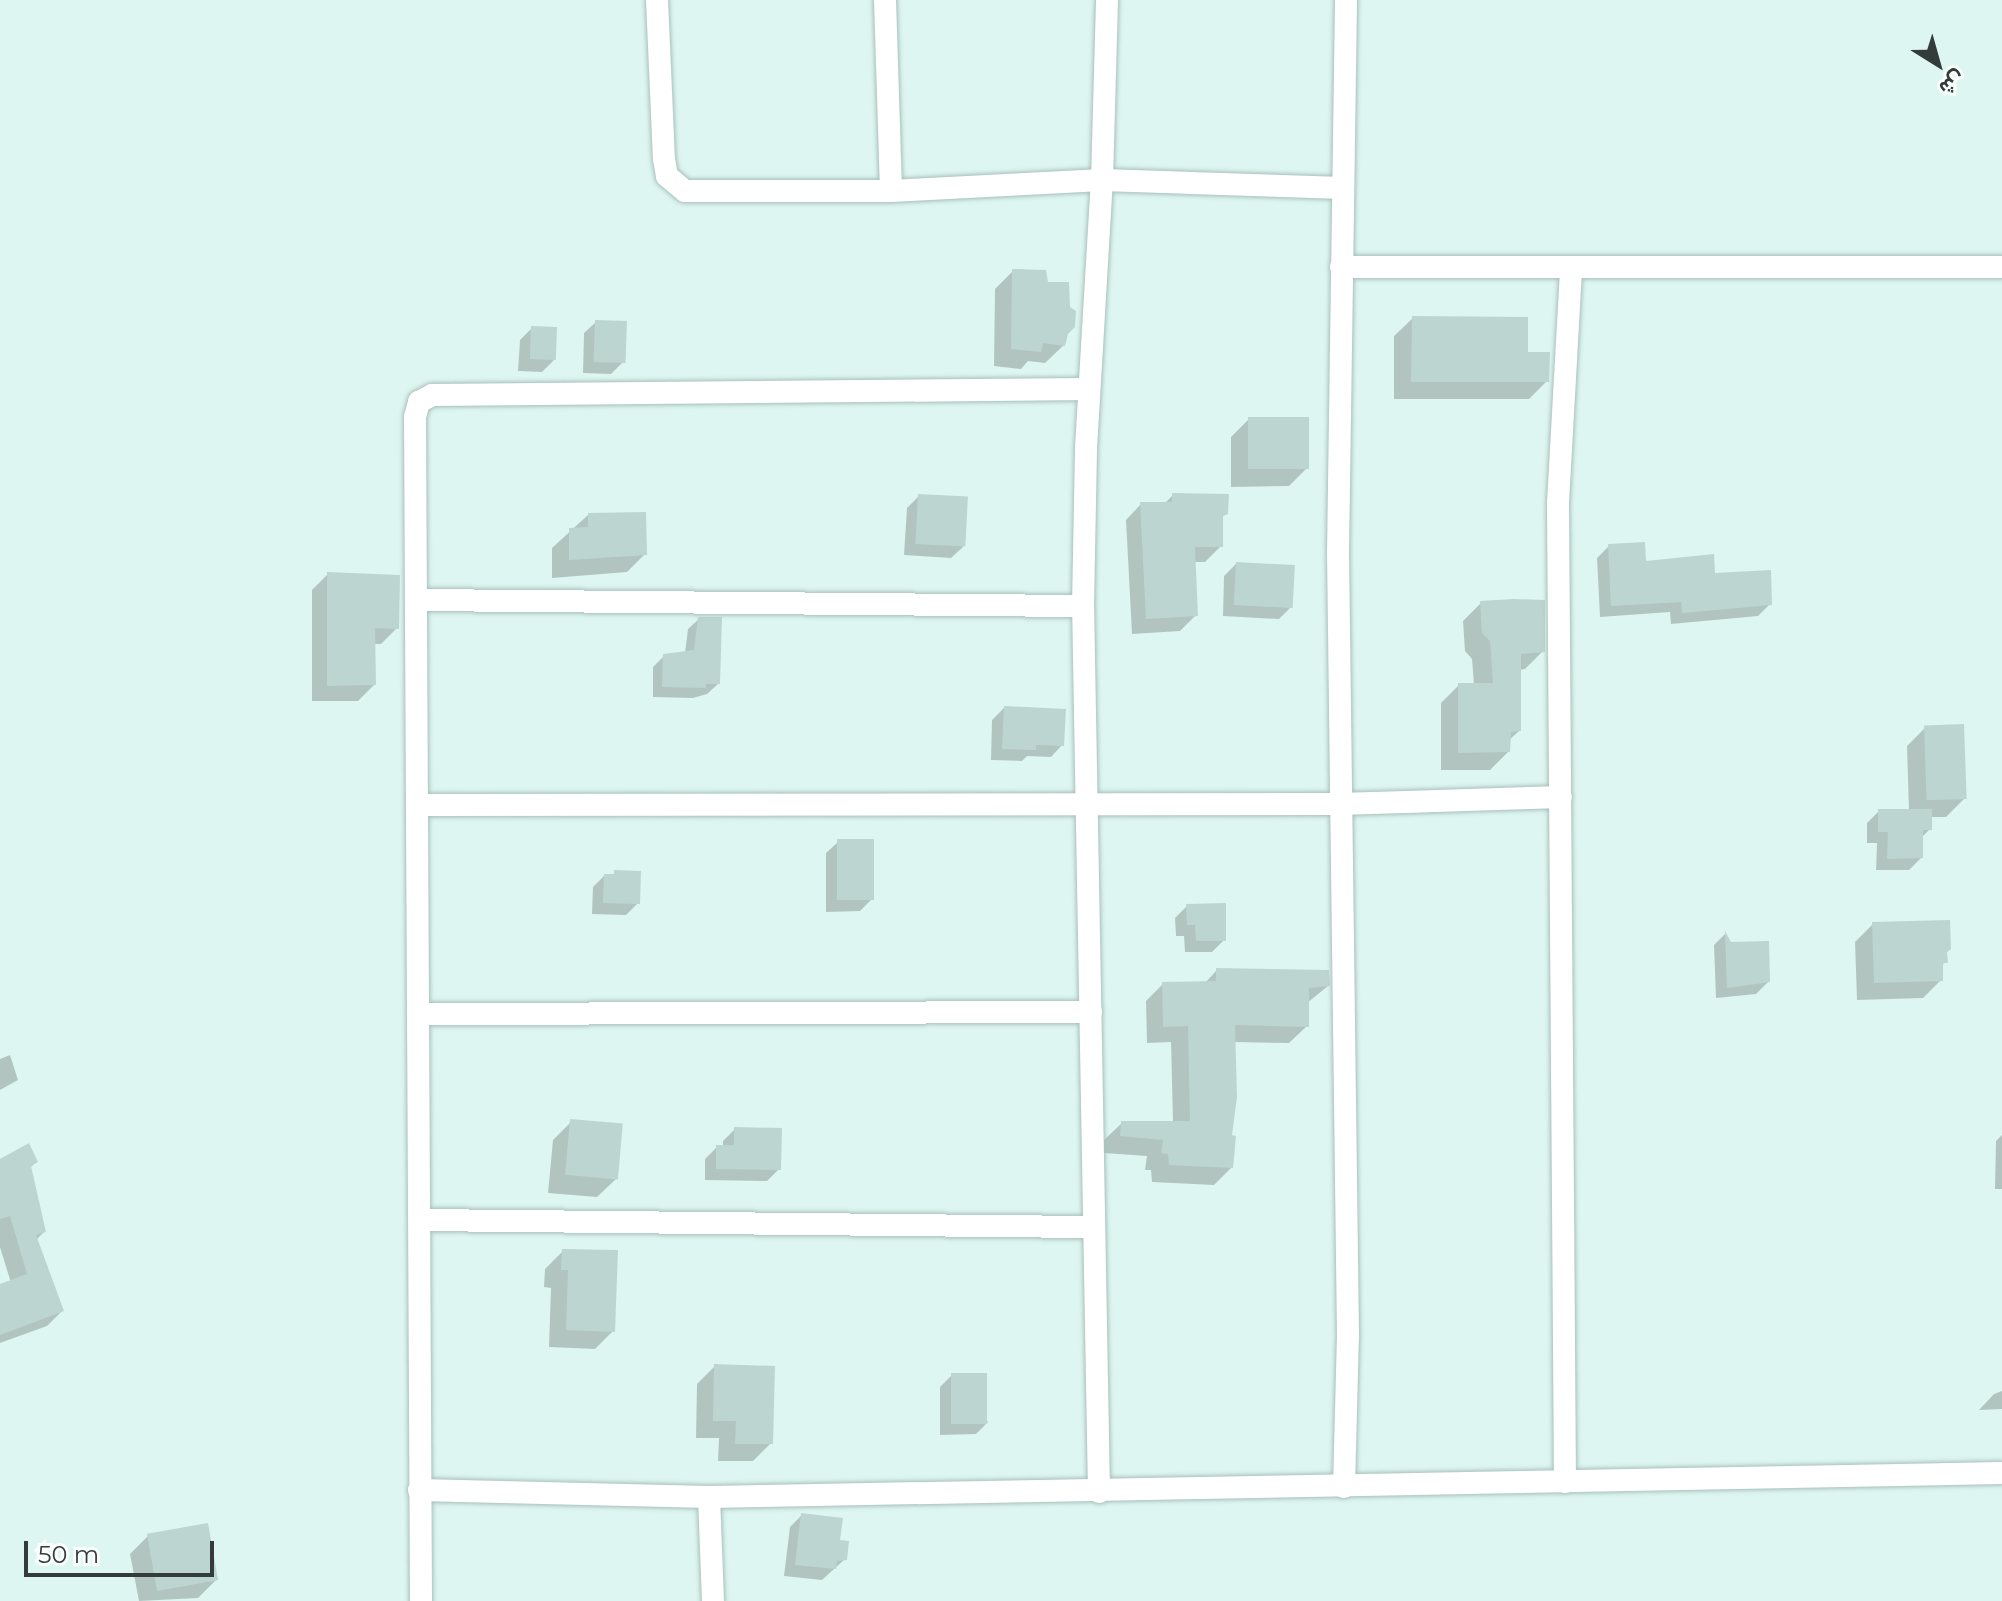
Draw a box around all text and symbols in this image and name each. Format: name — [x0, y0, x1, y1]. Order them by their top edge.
north arrow — [1898, 24, 1978, 104]
text: ش — [1934, 65, 1971, 102]
scale bar — [28, 1525, 218, 1575]
text: 50 m — [38, 1540, 99, 1569]

